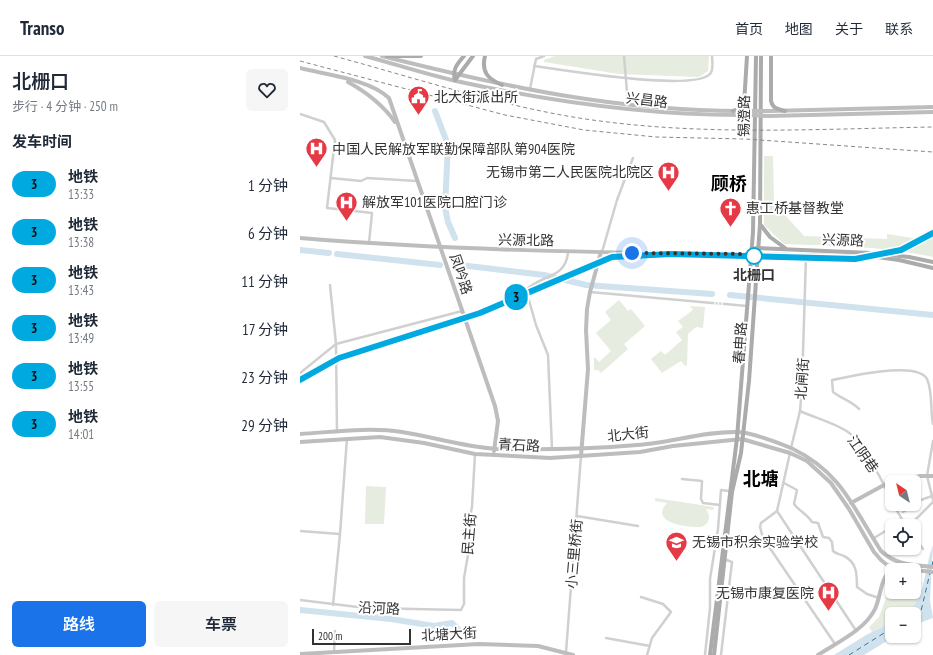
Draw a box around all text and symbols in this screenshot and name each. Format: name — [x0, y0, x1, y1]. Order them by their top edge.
text: Transo — [20, 16, 64, 40]
text: 首页 — [735, 20, 763, 38]
text: 地图 — [785, 20, 813, 38]
text: 关于 — [835, 20, 863, 38]
text: 联系 — [885, 20, 913, 38]
text: 北栅口 — [12, 69, 69, 93]
button: heart — [246, 69, 288, 111]
public building icon: 北大街派出所 — [405, 84, 431, 117]
place label: 北大街派出所 — [434, 88, 518, 106]
street label: 兴昌路 — [625, 89, 669, 111]
street label: 锡澄路 — [735, 95, 753, 137]
text: 步行 · 4 分钟 · 250 m — [12, 98, 118, 115]
text: 发车时间 — [12, 132, 72, 151]
hospital icon: 中国人民解放军联勤保障部队第904医院 — [304, 136, 330, 169]
place label: 中国人民解放军联勤保障部队第904医院 — [332, 140, 575, 158]
hospital icon: 无锡市第二人民医院北院区 — [656, 159, 682, 192]
place label: 无锡市第二人民医院北院区 — [486, 163, 654, 181]
text: 地铁 — [68, 167, 98, 186]
district label: 顾桥 — [711, 172, 747, 195]
text: 3 — [31, 175, 37, 193]
text: 1 分钟 — [248, 176, 288, 195]
text: 13:33 — [68, 186, 94, 203]
hospital icon: 解放军101医院口腔门诊 — [333, 189, 359, 222]
place label: 解放军101医院口腔门诊 — [362, 193, 507, 211]
church icon: 惠工桥基督教堂 — [718, 195, 744, 228]
place label: 惠工桥基督教堂 — [746, 199, 844, 217]
text: 地铁 — [68, 215, 98, 234]
text: 3 — [31, 223, 37, 241]
text: 6 分钟 — [248, 224, 288, 243]
street label: 兴源路 — [822, 230, 864, 250]
street label: 兴源北路 — [498, 231, 554, 249]
text: 13:38 — [68, 234, 94, 251]
your location — [622, 243, 642, 263]
marker: 北栅口 — [745, 247, 763, 265]
street label: 凤吟路 — [446, 251, 476, 297]
text: 地铁 — [68, 263, 98, 282]
place label: 北栅口 — [733, 266, 775, 284]
text: 3 — [31, 271, 37, 289]
text: 11 分钟 — [241, 272, 288, 291]
text: 13:43 — [68, 282, 94, 299]
line badge: 3 — [503, 284, 529, 310]
text: 3 — [513, 288, 519, 306]
text: 地铁 — [68, 311, 98, 330]
text: 3 — [31, 319, 37, 337]
text: 17 分钟 — [242, 320, 288, 339]
street label: 春申路 — [730, 321, 750, 365]
text: 13:49 — [68, 330, 94, 347]
street label: 北闸街 — [792, 357, 812, 401]
text: 地铁 — [68, 359, 98, 378]
text: 3 — [31, 367, 37, 385]
text: 23 分钟 — [241, 368, 288, 387]
text: 13:55 — [68, 378, 94, 395]
text: 地铁 — [68, 407, 98, 426]
text: 3 — [31, 415, 37, 433]
text: 29 分钟 — [241, 416, 288, 435]
street label: 北大街 — [606, 423, 650, 445]
text: 14:01 — [68, 426, 94, 443]
street label: 江阴巷 — [844, 432, 882, 476]
street label: 青石路 — [498, 435, 540, 455]
district label: 北塘 — [743, 467, 779, 490]
north arrow — [885, 475, 921, 511]
map controls — [885, 475, 921, 643]
street label: 民主街 — [458, 512, 480, 556]
street label: 小三里桥街 — [562, 518, 586, 590]
button: locate — [885, 519, 921, 555]
school or university icon: 无锡市积余实验学校 — [664, 529, 690, 562]
place label: 无锡市积余实验学校 — [692, 533, 818, 551]
button: + — [885, 563, 921, 599]
hospital icon: 无锡市康复医院 — [816, 580, 842, 613]
place label: 无锡市康复医院 — [716, 584, 814, 602]
street label: 沿河路 — [358, 598, 400, 618]
button: 路线 — [12, 601, 146, 647]
button: 车票 — [154, 601, 288, 647]
button: − — [885, 607, 921, 643]
street label: 北塘大街 — [421, 624, 477, 644]
scale bar — [312, 627, 411, 646]
text: 200 m — [318, 629, 342, 643]

